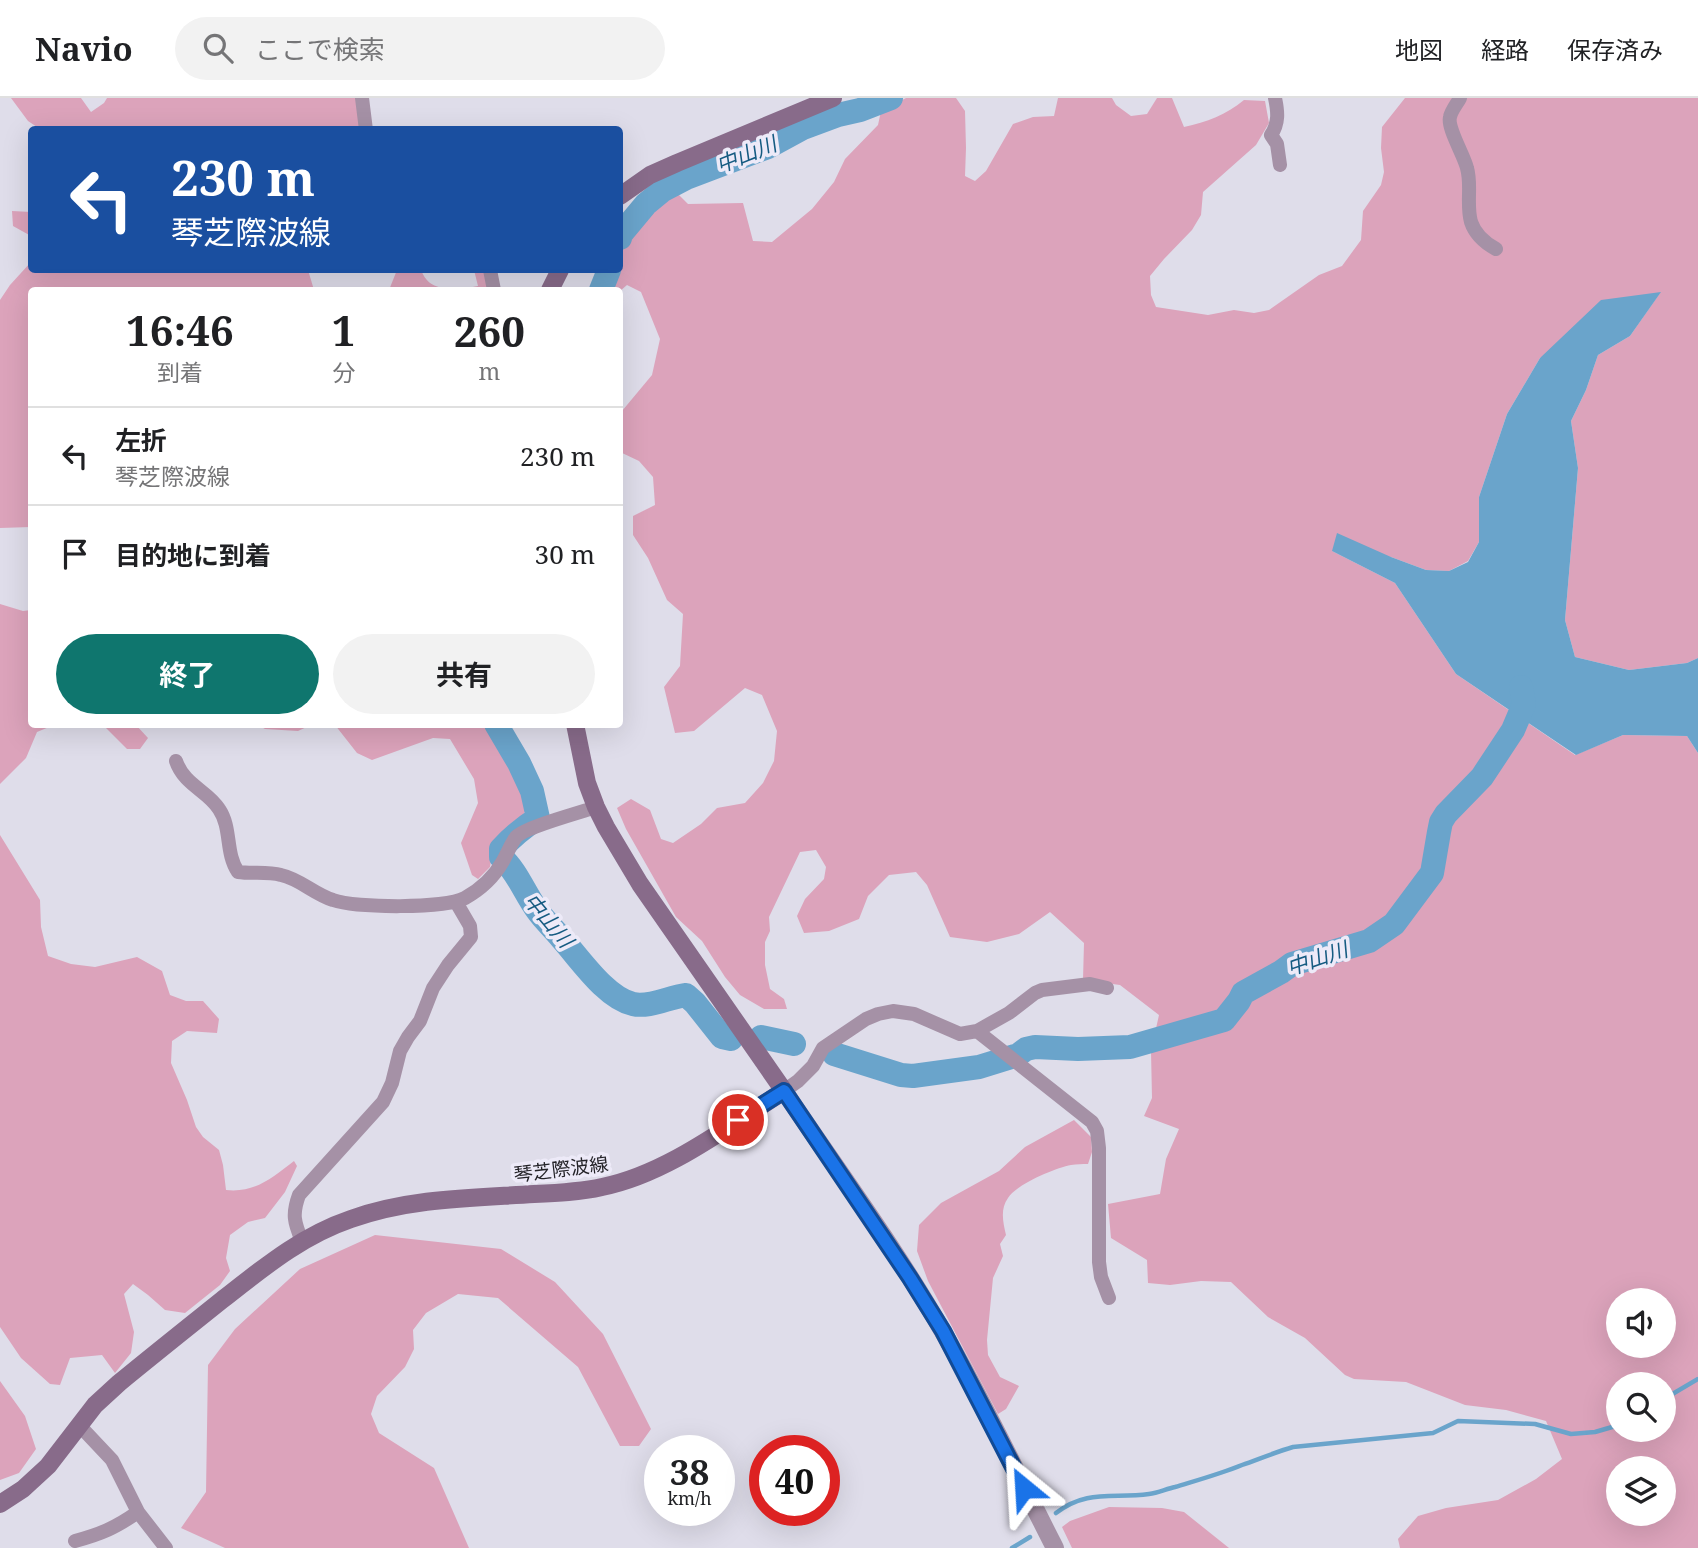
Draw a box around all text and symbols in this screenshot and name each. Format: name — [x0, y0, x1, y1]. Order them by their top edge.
search box — [175, 17, 665, 80]
text: Navio — [35, 26, 133, 71]
icon: search — [199, 29, 237, 67]
text: ここで検索 — [255, 31, 385, 67]
text: 地図 — [1395, 33, 1443, 66]
text: 経路 — [1481, 33, 1529, 66]
text: 保存済み — [1567, 33, 1663, 66]
water label: 中山川 — [712, 128, 782, 179]
text: 230 m — [171, 144, 315, 210]
icon: left — [56, 154, 147, 245]
text: 琴芝際波線 — [171, 210, 331, 253]
text: 16:46 — [126, 301, 234, 358]
text: 1 — [332, 301, 356, 358]
text: 260 — [454, 302, 525, 359]
text: m — [478, 355, 500, 387]
text: 到着 — [157, 356, 203, 388]
text: 分 — [332, 356, 355, 388]
text: 左折 — [115, 422, 167, 458]
icon: left — [56, 437, 94, 475]
text: 230 m — [520, 438, 595, 474]
text: 琴芝際波線 — [115, 460, 230, 492]
icon: arrive — [56, 535, 94, 573]
text: 30 m — [535, 536, 595, 572]
text: 目的地に到着 — [115, 537, 271, 573]
button: 終了 — [56, 634, 319, 714]
button: 共有 — [333, 634, 595, 714]
water label: 中山川 — [518, 887, 581, 955]
water label: 中山川 — [1283, 934, 1353, 981]
pin — [708, 1090, 768, 1150]
icon: arrive — [719, 1101, 757, 1139]
street label: 琴芝際波線 — [512, 1150, 610, 1188]
map controls — [1606, 1288, 1676, 1526]
button: sound — [1606, 1288, 1676, 1358]
button: search — [1606, 1372, 1676, 1442]
speed limit sign: 40 — [749, 1435, 840, 1526]
text: 38 — [670, 1448, 709, 1495]
position arrow — [987, 1451, 1061, 1525]
button: layers — [1606, 1456, 1676, 1526]
text: km/h — [667, 1486, 712, 1510]

